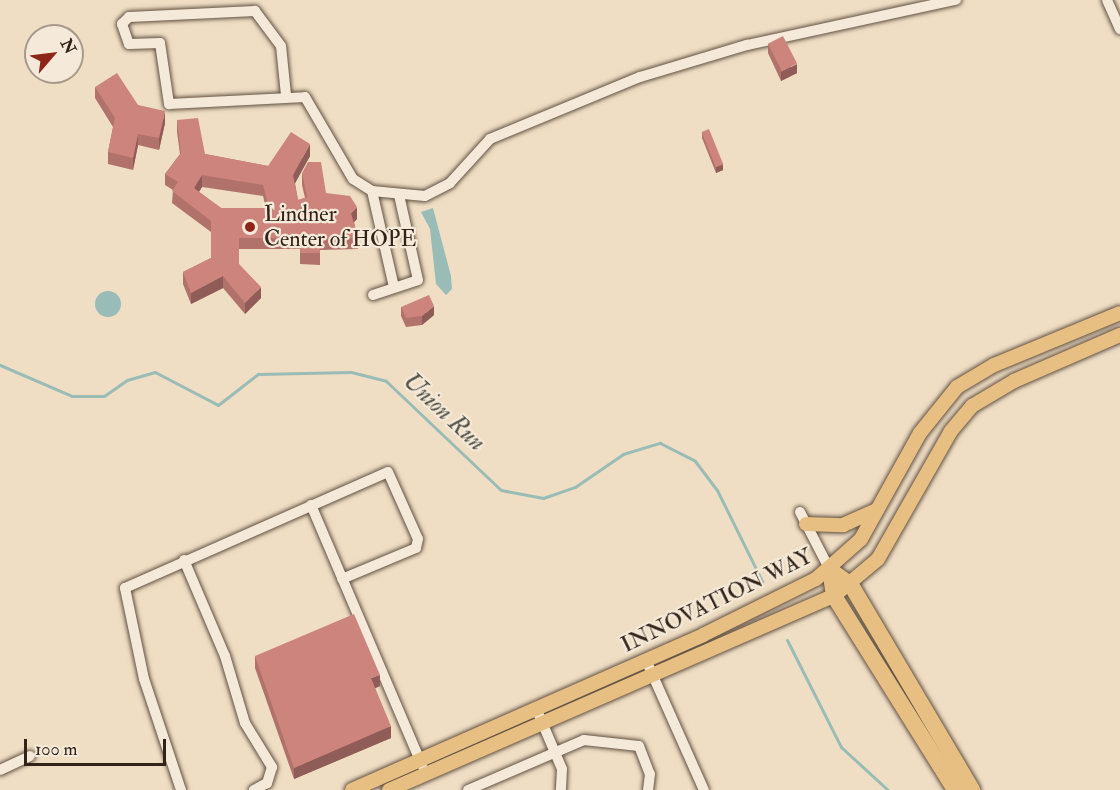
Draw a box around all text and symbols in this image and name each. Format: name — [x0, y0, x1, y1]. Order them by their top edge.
north arrow — [24, 24, 84, 84]
text: N — [56, 35, 80, 58]
place label: Lindner Center of HOPE — [264, 201, 416, 252]
marker: Lindner Center of HOPE — [241, 218, 259, 236]
water label: Union Run — [397, 367, 491, 457]
street label: INNOVATION WAY — [617, 543, 817, 659]
scale bar — [27, 727, 170, 765]
text: 100 m — [35, 738, 78, 761]

